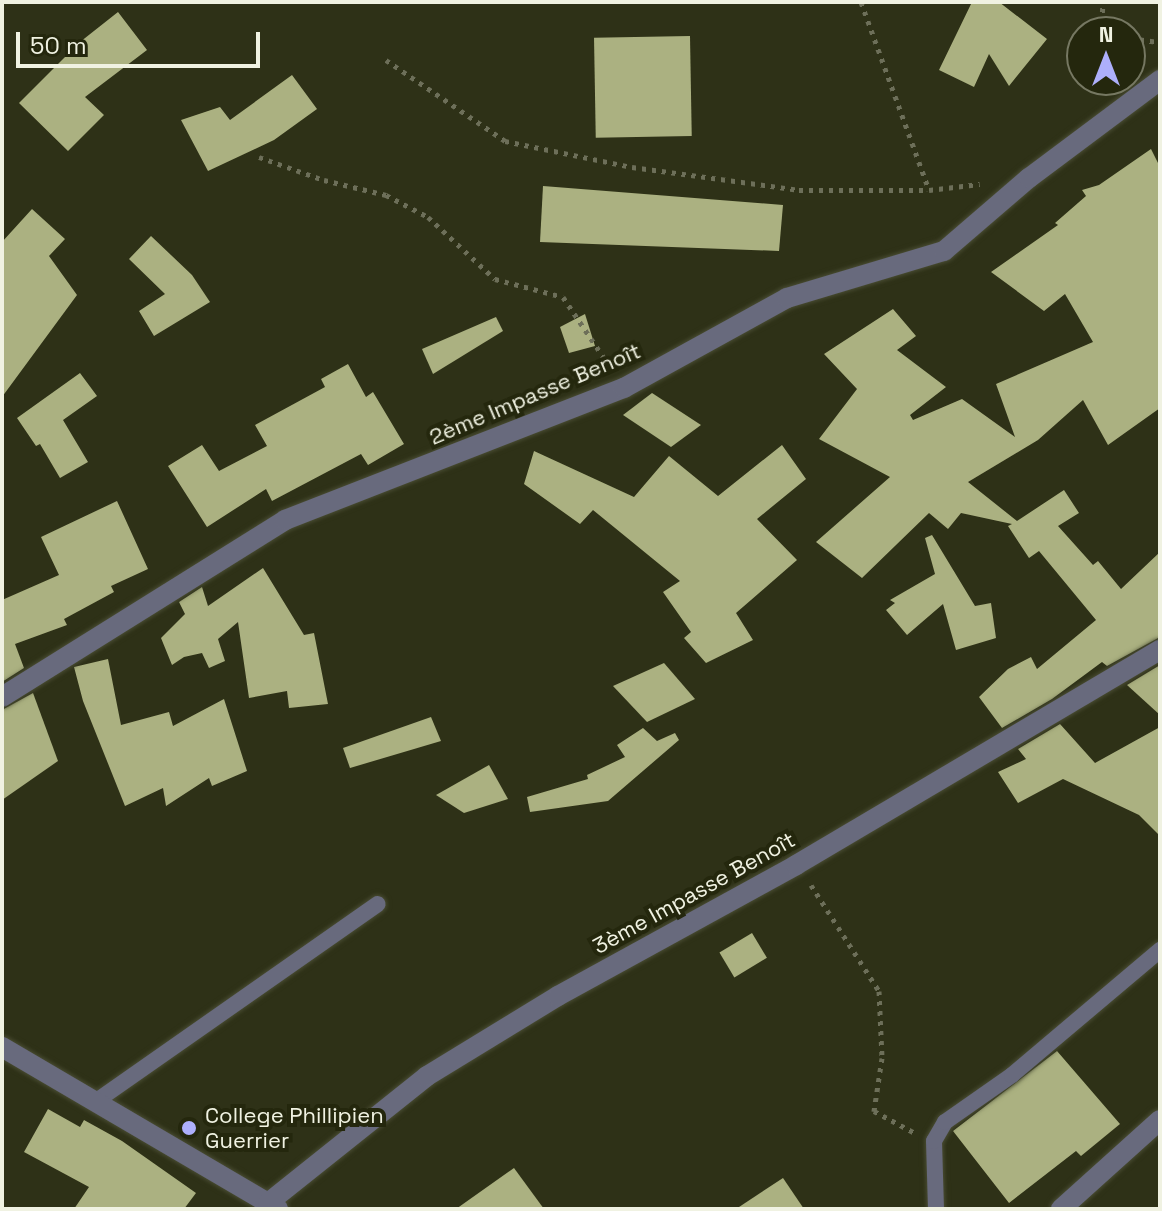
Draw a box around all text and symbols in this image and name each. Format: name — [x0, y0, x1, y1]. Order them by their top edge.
scale bar — [20, 16, 264, 66]
north arrow — [1066, 16, 1146, 96]
text: N — [1099, 20, 1113, 48]
text: 50 m — [30, 30, 87, 61]
street label: 2ème Impasse Benoît — [425, 338, 645, 450]
street label: 3ème Impasse Benoît — [588, 826, 800, 960]
place label: College Phillipien Guerrier — [205, 1102, 384, 1154]
marker: College Phillipien Guerrier — [180, 1119, 198, 1137]

